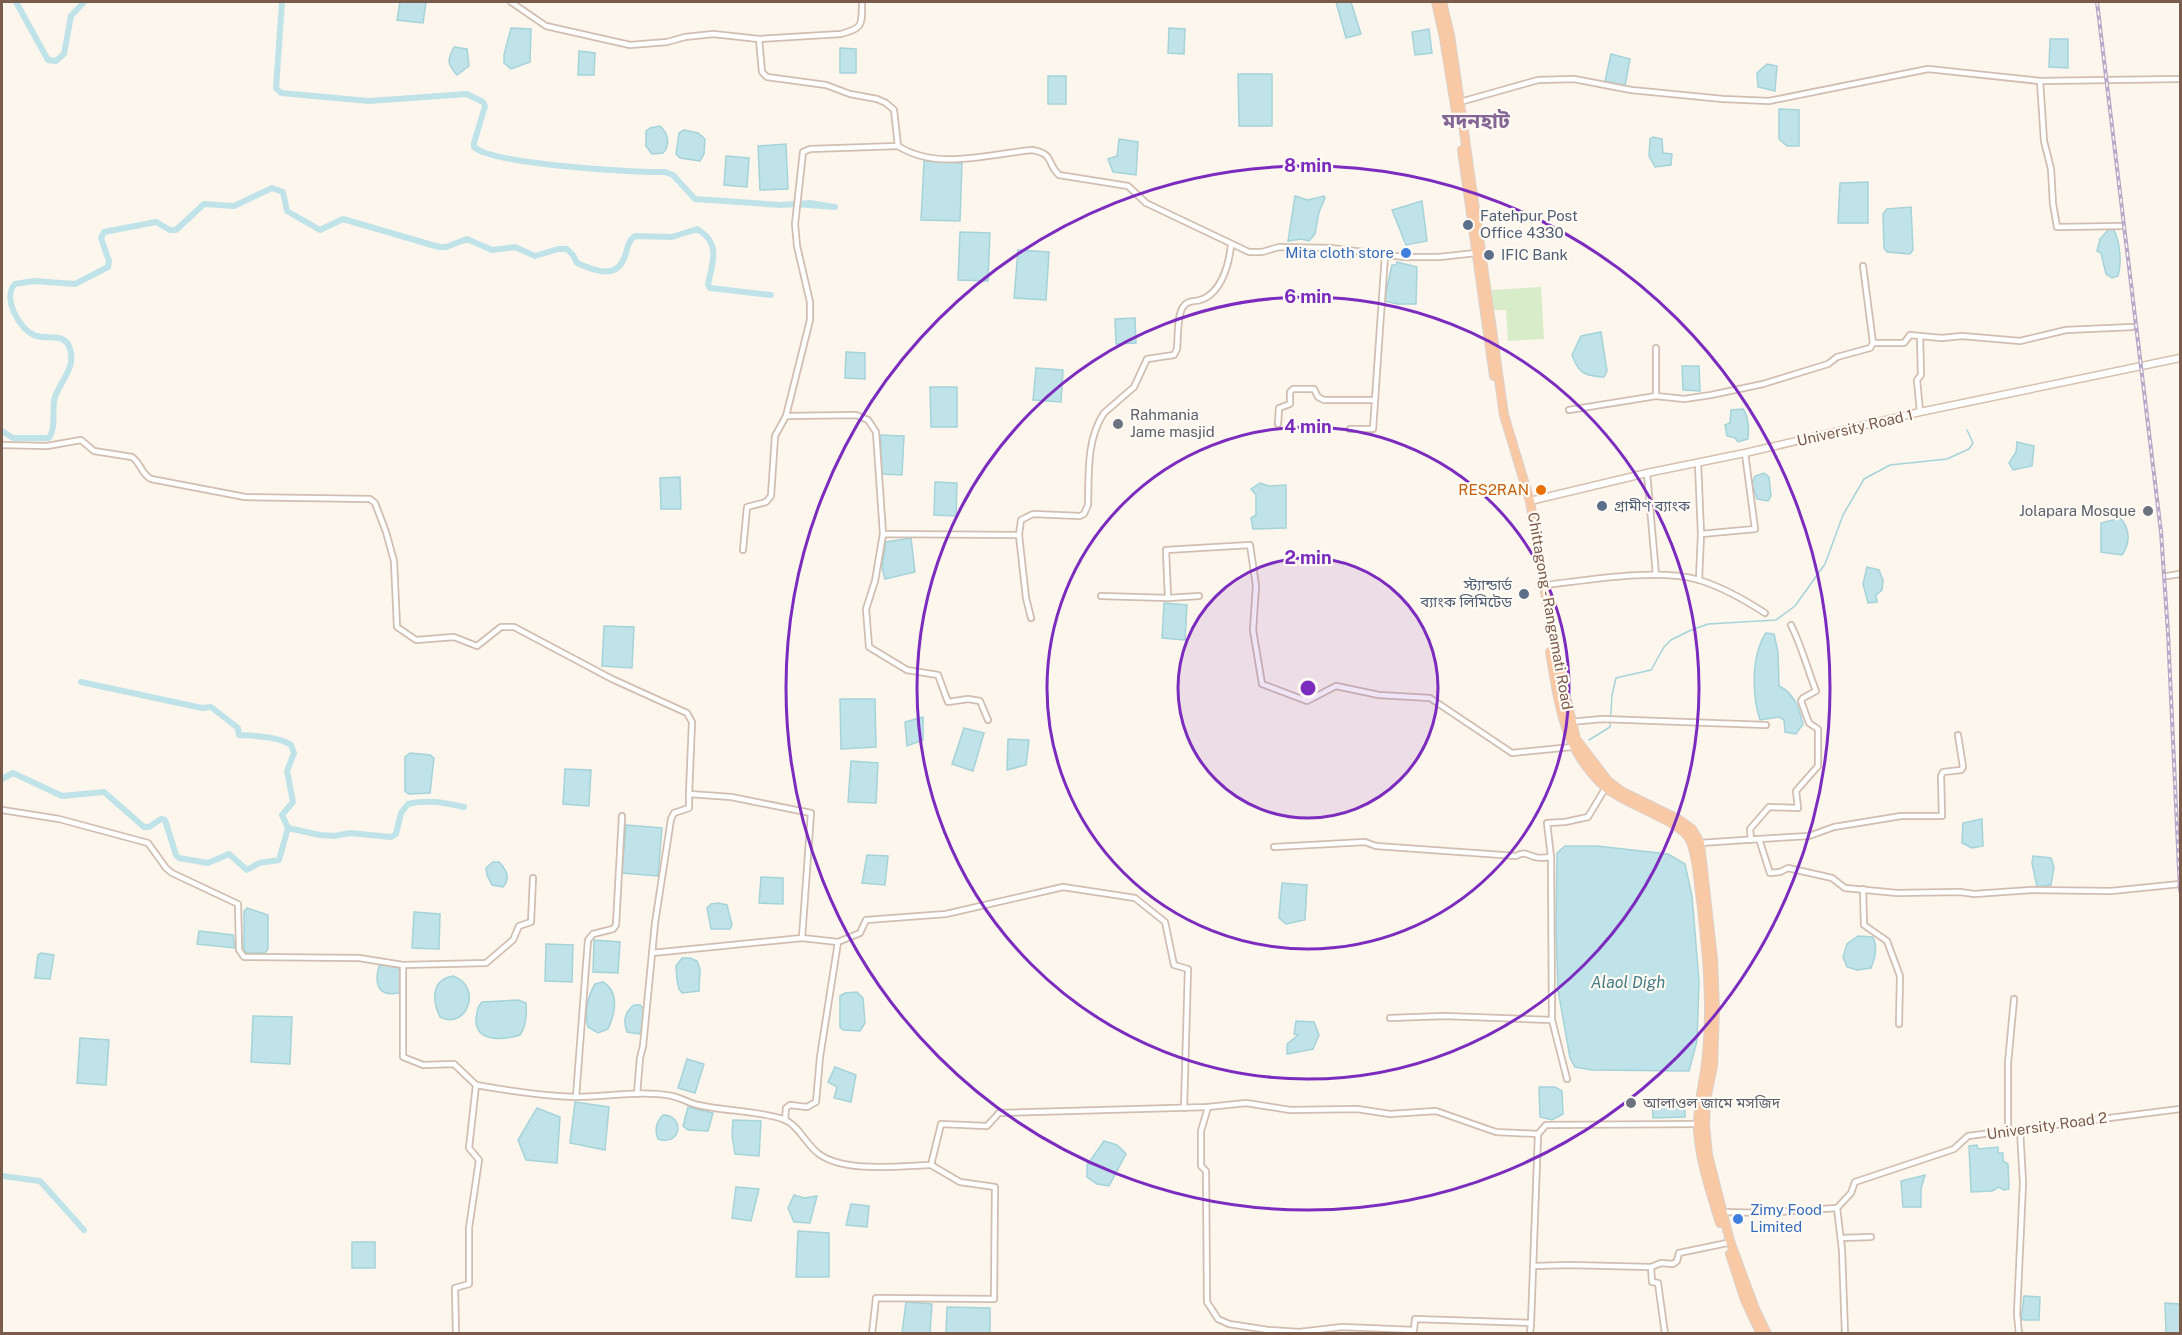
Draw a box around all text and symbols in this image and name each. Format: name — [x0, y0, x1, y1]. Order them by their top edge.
district label: মদনহাট — [1441, 108, 1510, 133]
text: 8 min — [1284, 155, 1332, 176]
place label: Fatehpur Post Office 4330 — [1480, 207, 1578, 241]
marker: Fatehpur Post Office 4330 — [1461, 218, 1475, 232]
place label: Mita cloth store — [1285, 244, 1394, 261]
marker: Mita cloth store — [1399, 246, 1413, 260]
place label: IFIC Bank — [1501, 246, 1568, 263]
marker: IFIC Bank — [1482, 248, 1496, 262]
text: 6 min — [1284, 286, 1332, 307]
place label: Rahmania Jame masjid — [1130, 406, 1215, 440]
street label: University Road 1 — [1795, 406, 1915, 449]
text: 4 min — [1284, 416, 1332, 437]
marker: Rahmania Jame masjid — [1111, 417, 1125, 431]
place label: RES2RAN — [1458, 481, 1529, 498]
marker: RES2RAN — [1534, 483, 1548, 497]
place label: গ্রামীণ ব্যাংক — [1614, 497, 1691, 514]
marker: গ্রামীণ ব্যাংক — [1595, 499, 1609, 513]
place label: Jolapara Mosque — [2019, 502, 2136, 519]
marker: Jolapara Mosque — [2141, 504, 2155, 518]
street label: Chittagong - Rangamati Road — [1525, 511, 1576, 711]
text: 2 min — [1284, 547, 1332, 568]
place label: স্ট্যান্ডার্ড ব্যাংক লিমিটেড — [1419, 576, 1512, 610]
marker: স্ট্যান্ডার্ড ব্যাংক লিমিটেড — [1517, 587, 1531, 601]
centre of rings — [1298, 678, 1318, 698]
water label: Alaol Digh — [1591, 973, 1665, 992]
place label: আলাওল জামে মসজিদ — [1642, 1094, 1781, 1111]
marker: আলাওল জামে মসজিদ — [1624, 1096, 1638, 1110]
street label: University Road 2 — [1986, 1109, 2108, 1142]
place label: Zimy Food Limited — [1750, 1201, 1822, 1235]
marker: Zimy Food Limited — [1731, 1212, 1745, 1226]

